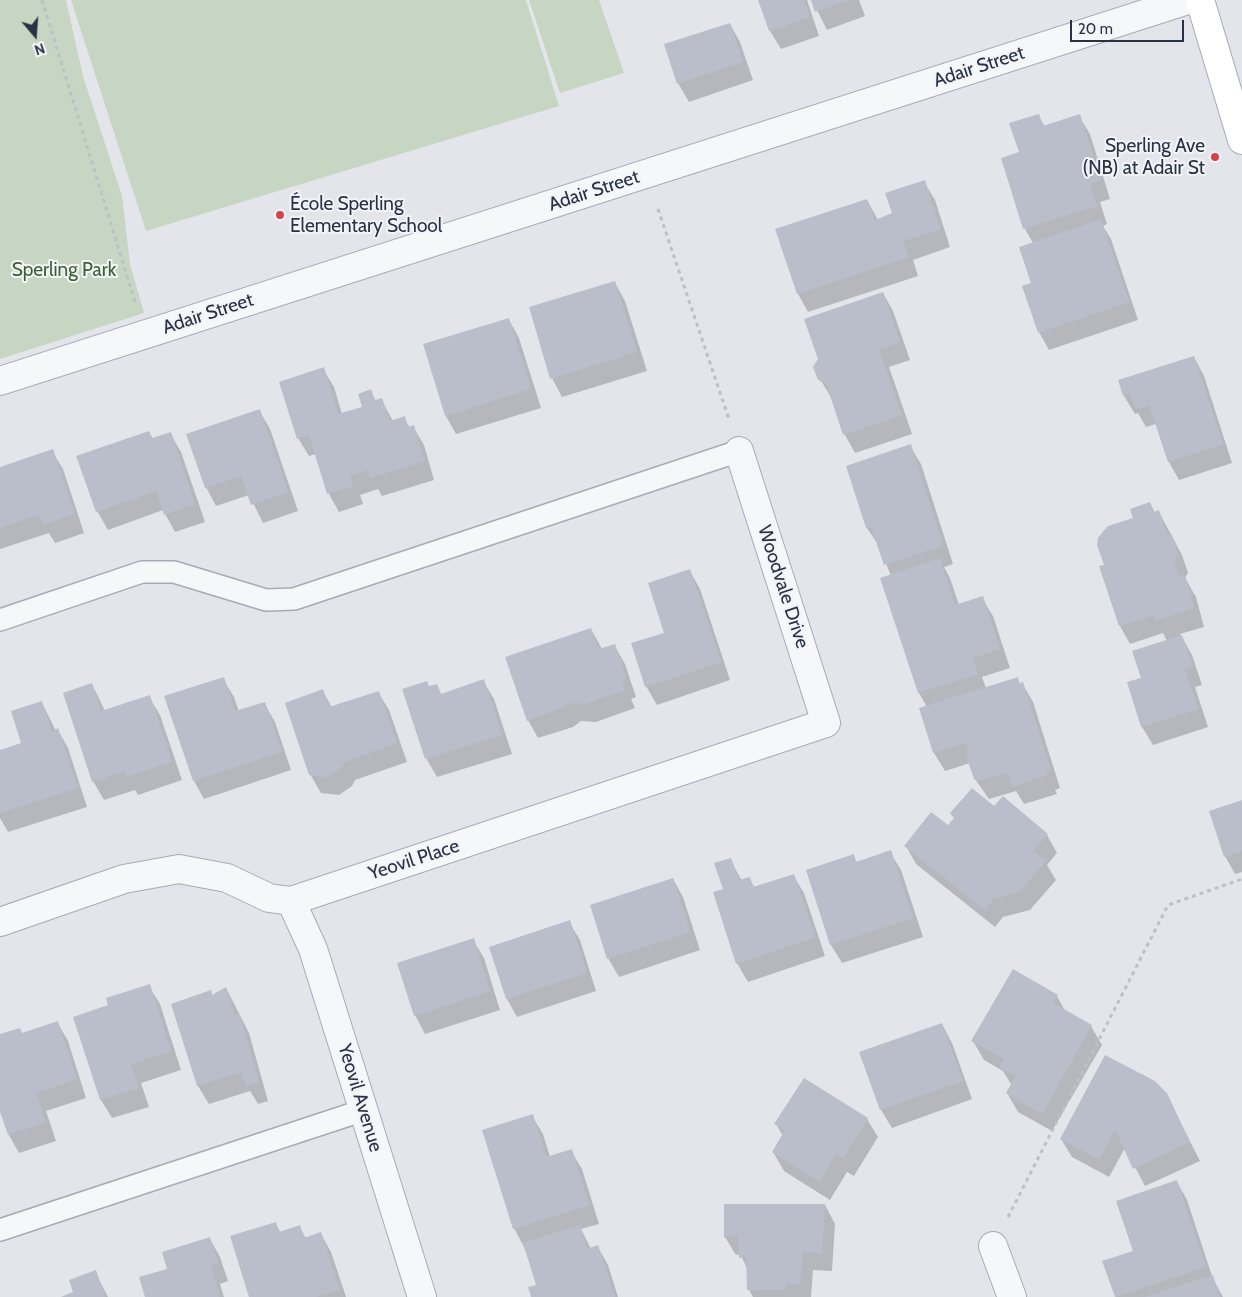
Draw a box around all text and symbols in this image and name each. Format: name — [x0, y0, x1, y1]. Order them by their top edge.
north arrow — [10, 10, 60, 60]
scale bar — [1072, 10, 1186, 42]
text: 20 m — [1078, 20, 1113, 38]
text: N — [32, 39, 47, 59]
street label: Adair Street — [931, 42, 1027, 92]
place label: Sperling Ave (NB) at Adair St — [1083, 135, 1205, 179]
marker: Sperling Ave (NB) at Adair St — [1209, 151, 1221, 163]
street label: Adair Street — [546, 166, 642, 216]
place label: École Sperling Elementary School — [290, 193, 442, 237]
marker: École Sperling Elementary School — [274, 209, 286, 221]
park label: Sperling Park — [12, 259, 116, 281]
street label: Adair Street — [160, 289, 256, 339]
street label: Woodvale Drive — [752, 523, 814, 651]
street label: Yeovil Place — [366, 835, 462, 885]
street label: Yeovil Avenue — [333, 1041, 387, 1155]

